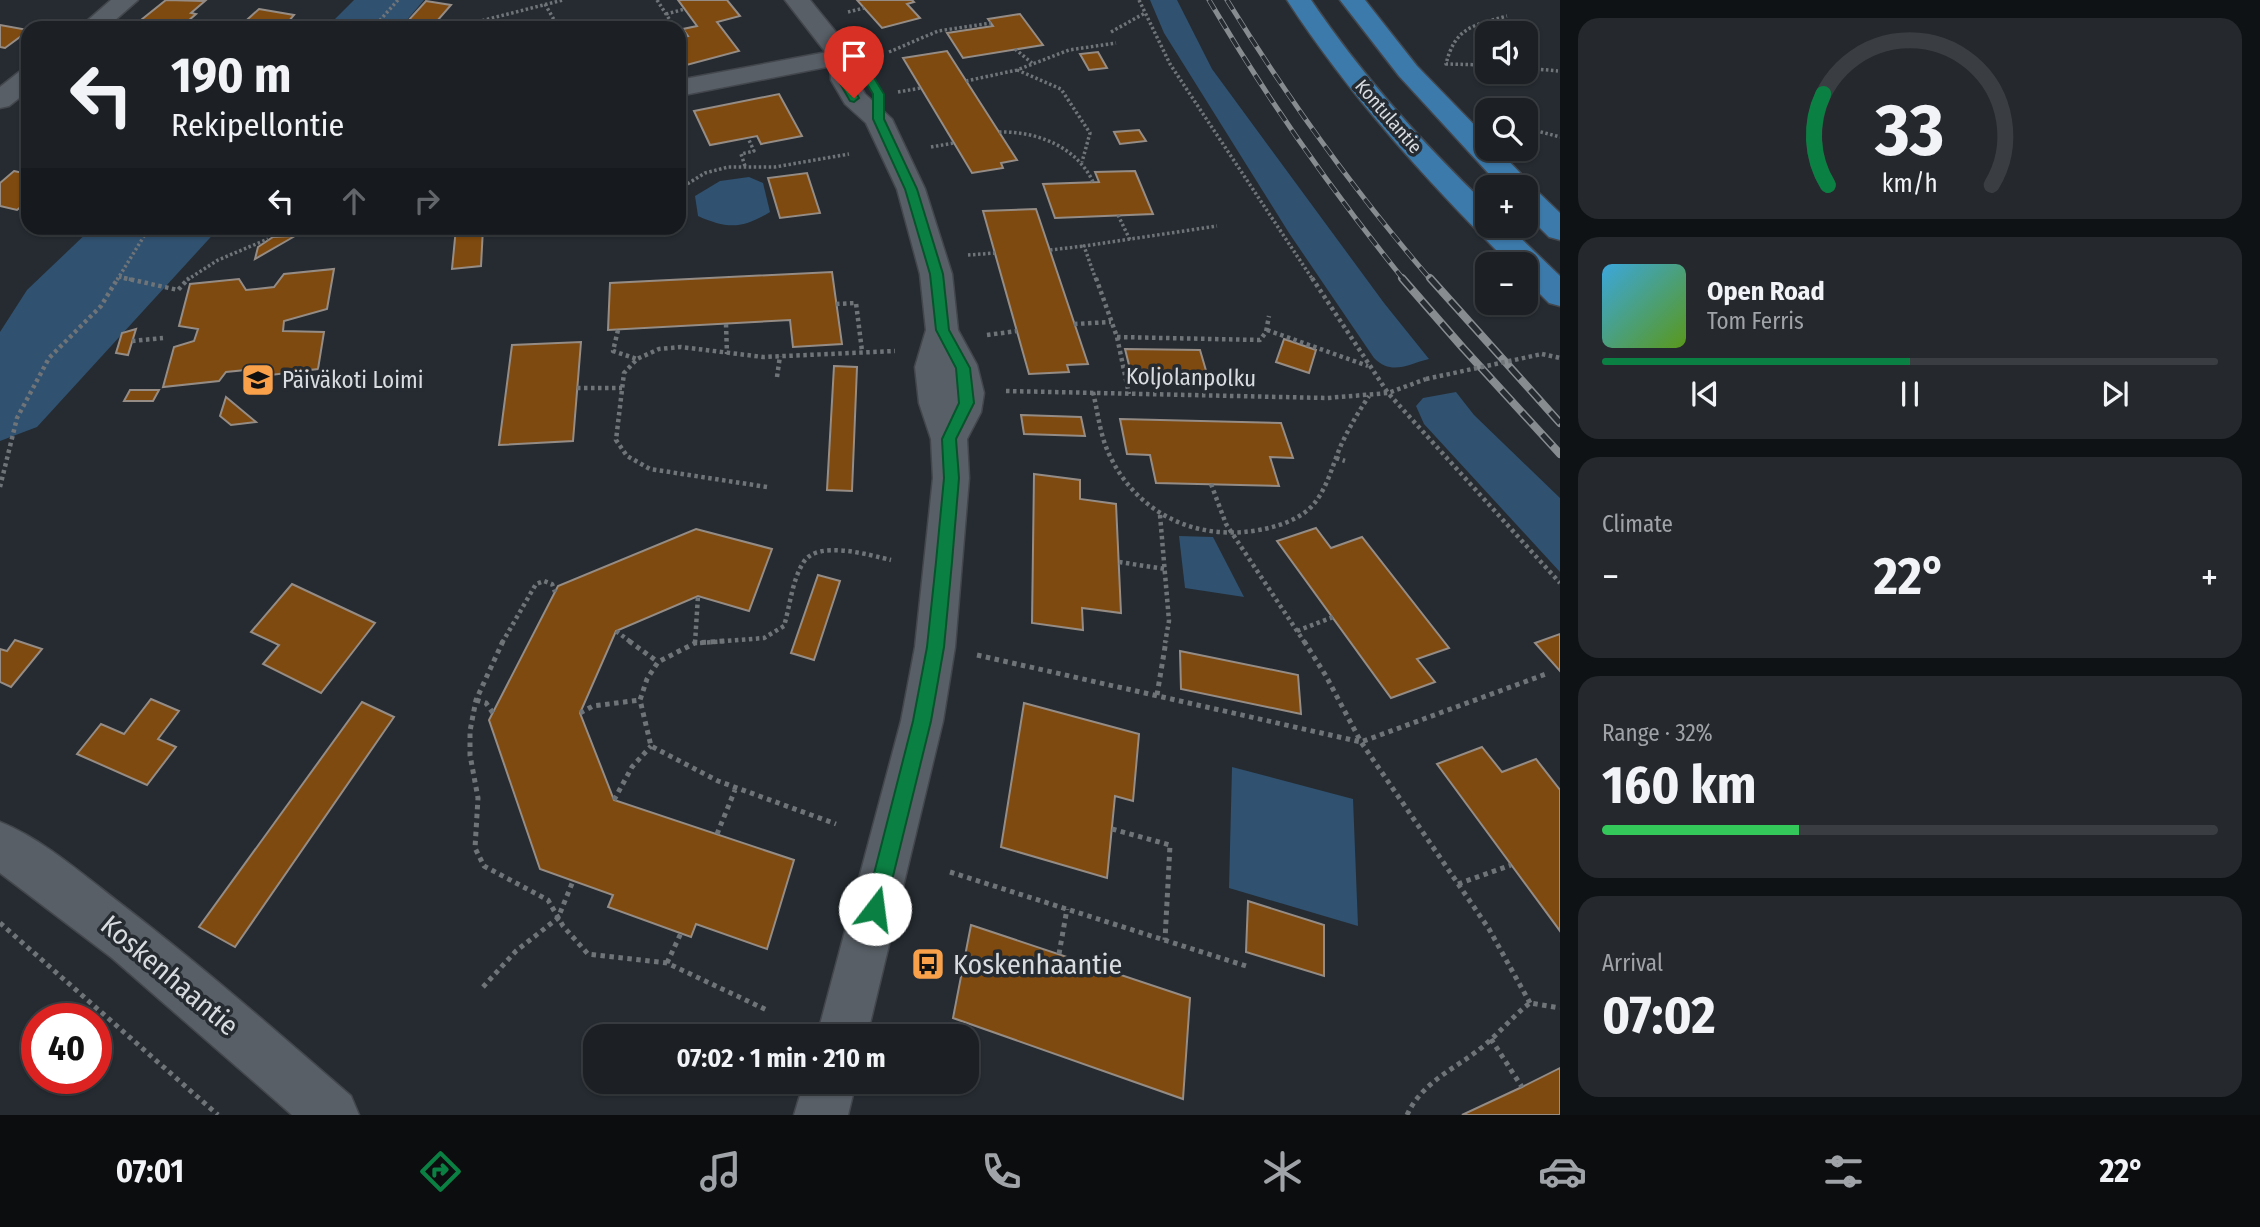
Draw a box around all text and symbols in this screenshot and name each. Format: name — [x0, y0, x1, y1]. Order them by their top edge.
map controls — [1475, 21, 1538, 315]
button: sound — [1475, 21, 1538, 84]
pin — [824, 26, 884, 98]
icon: arrive — [835, 37, 873, 75]
text: 190 m — [171, 46, 291, 105]
icon: left — [56, 49, 147, 140]
street label: Kontulantie — [1350, 75, 1427, 158]
text: 33 — [1875, 87, 1944, 174]
button: search — [1475, 98, 1538, 161]
text: Rekipellontie — [171, 106, 344, 144]
text: km/h — [1882, 169, 1938, 199]
button: + — [1475, 175, 1538, 238]
icon: left — [262, 182, 300, 220]
icon: ahead — [335, 182, 373, 220]
icon: right — [408, 182, 446, 220]
button: − — [1475, 252, 1538, 315]
text: Open Road — [1707, 276, 1825, 307]
text: Tom Ferris — [1707, 307, 1804, 335]
school or university icon: Päiväkoti Loimi — [239, 361, 277, 399]
street label: Koljolanpolku — [1126, 362, 1256, 392]
place label: Päiväkoti Loimi — [282, 366, 423, 394]
icon: previous — [1686, 375, 1724, 413]
icon: pause — [1891, 375, 1929, 413]
icon: next — [2096, 375, 2134, 413]
text: Climate — [1602, 510, 1673, 538]
text: 22° — [1874, 545, 1946, 608]
text: − — [1602, 554, 1619, 600]
text: + — [2201, 554, 2218, 600]
text: Range · 32% — [1602, 719, 1713, 747]
text: 160 km — [1602, 754, 1757, 817]
position arrow — [838, 872, 912, 946]
street label: Koskenhaantie — [94, 908, 245, 1042]
bus stop icon: Koskenhaantie — [909, 945, 947, 983]
place label: Koskenhaantie — [953, 948, 1122, 981]
text: Arrival — [1602, 949, 1663, 977]
text: 07:02 — [1602, 984, 1716, 1047]
speed limit sign: 40 — [21, 1003, 112, 1094]
text: 07:02 · 1 min · 210 m — [677, 1043, 885, 1074]
icon: directions — [416, 1147, 465, 1196]
icon: music — [696, 1147, 745, 1196]
icon: phone — [977, 1147, 1026, 1196]
icon: climate — [1258, 1147, 1307, 1196]
icon: car — [1538, 1147, 1587, 1196]
icon: filters — [1819, 1147, 1868, 1196]
text: 07:01 — [116, 1152, 184, 1190]
text: 22° — [2099, 1152, 2144, 1190]

